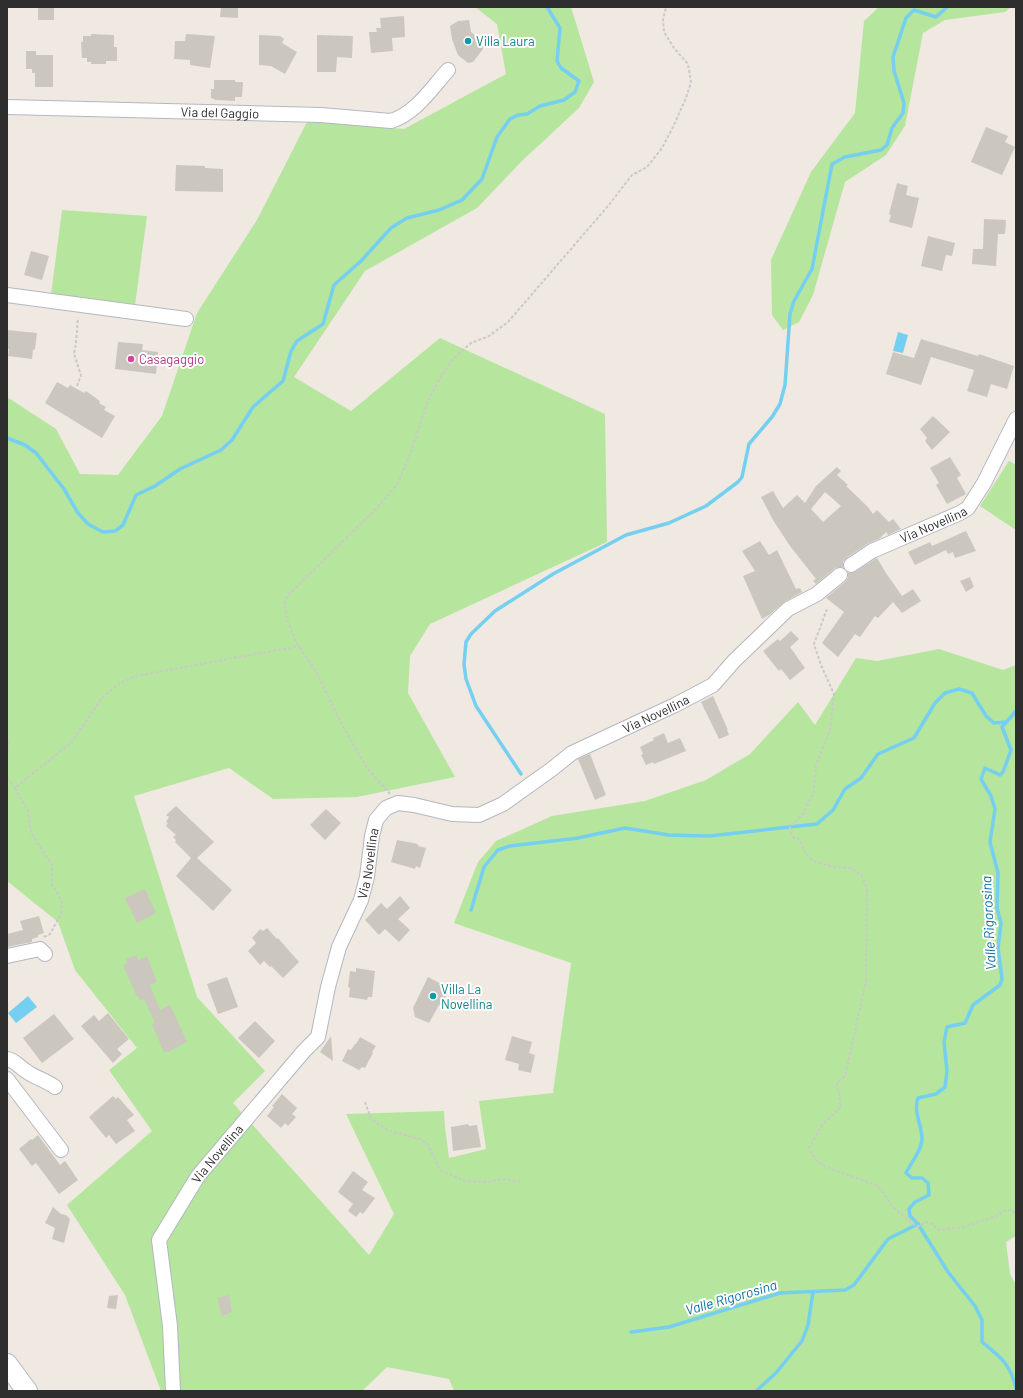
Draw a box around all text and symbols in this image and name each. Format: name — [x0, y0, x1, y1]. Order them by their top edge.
place label: Villa Laura — [476, 33, 535, 49]
marker: Villa Laura — [463, 36, 473, 46]
street label: Via del Gaggio — [180, 103, 260, 121]
place label: Casagaggio — [139, 351, 204, 367]
marker: Casagaggio — [126, 354, 136, 364]
street label: Via Novellina — [897, 503, 970, 546]
street label: Via Novellina — [620, 691, 692, 736]
street label: Via Novellina — [354, 826, 382, 901]
water label: Valle Rigorosina — [977, 875, 999, 971]
place label: Villa La Novellina — [441, 981, 492, 1012]
marker: Villa La Novellina — [428, 991, 438, 1001]
street label: Via Novellina — [188, 1121, 246, 1186]
water label: Valle Rigorosina — [683, 1276, 779, 1318]

